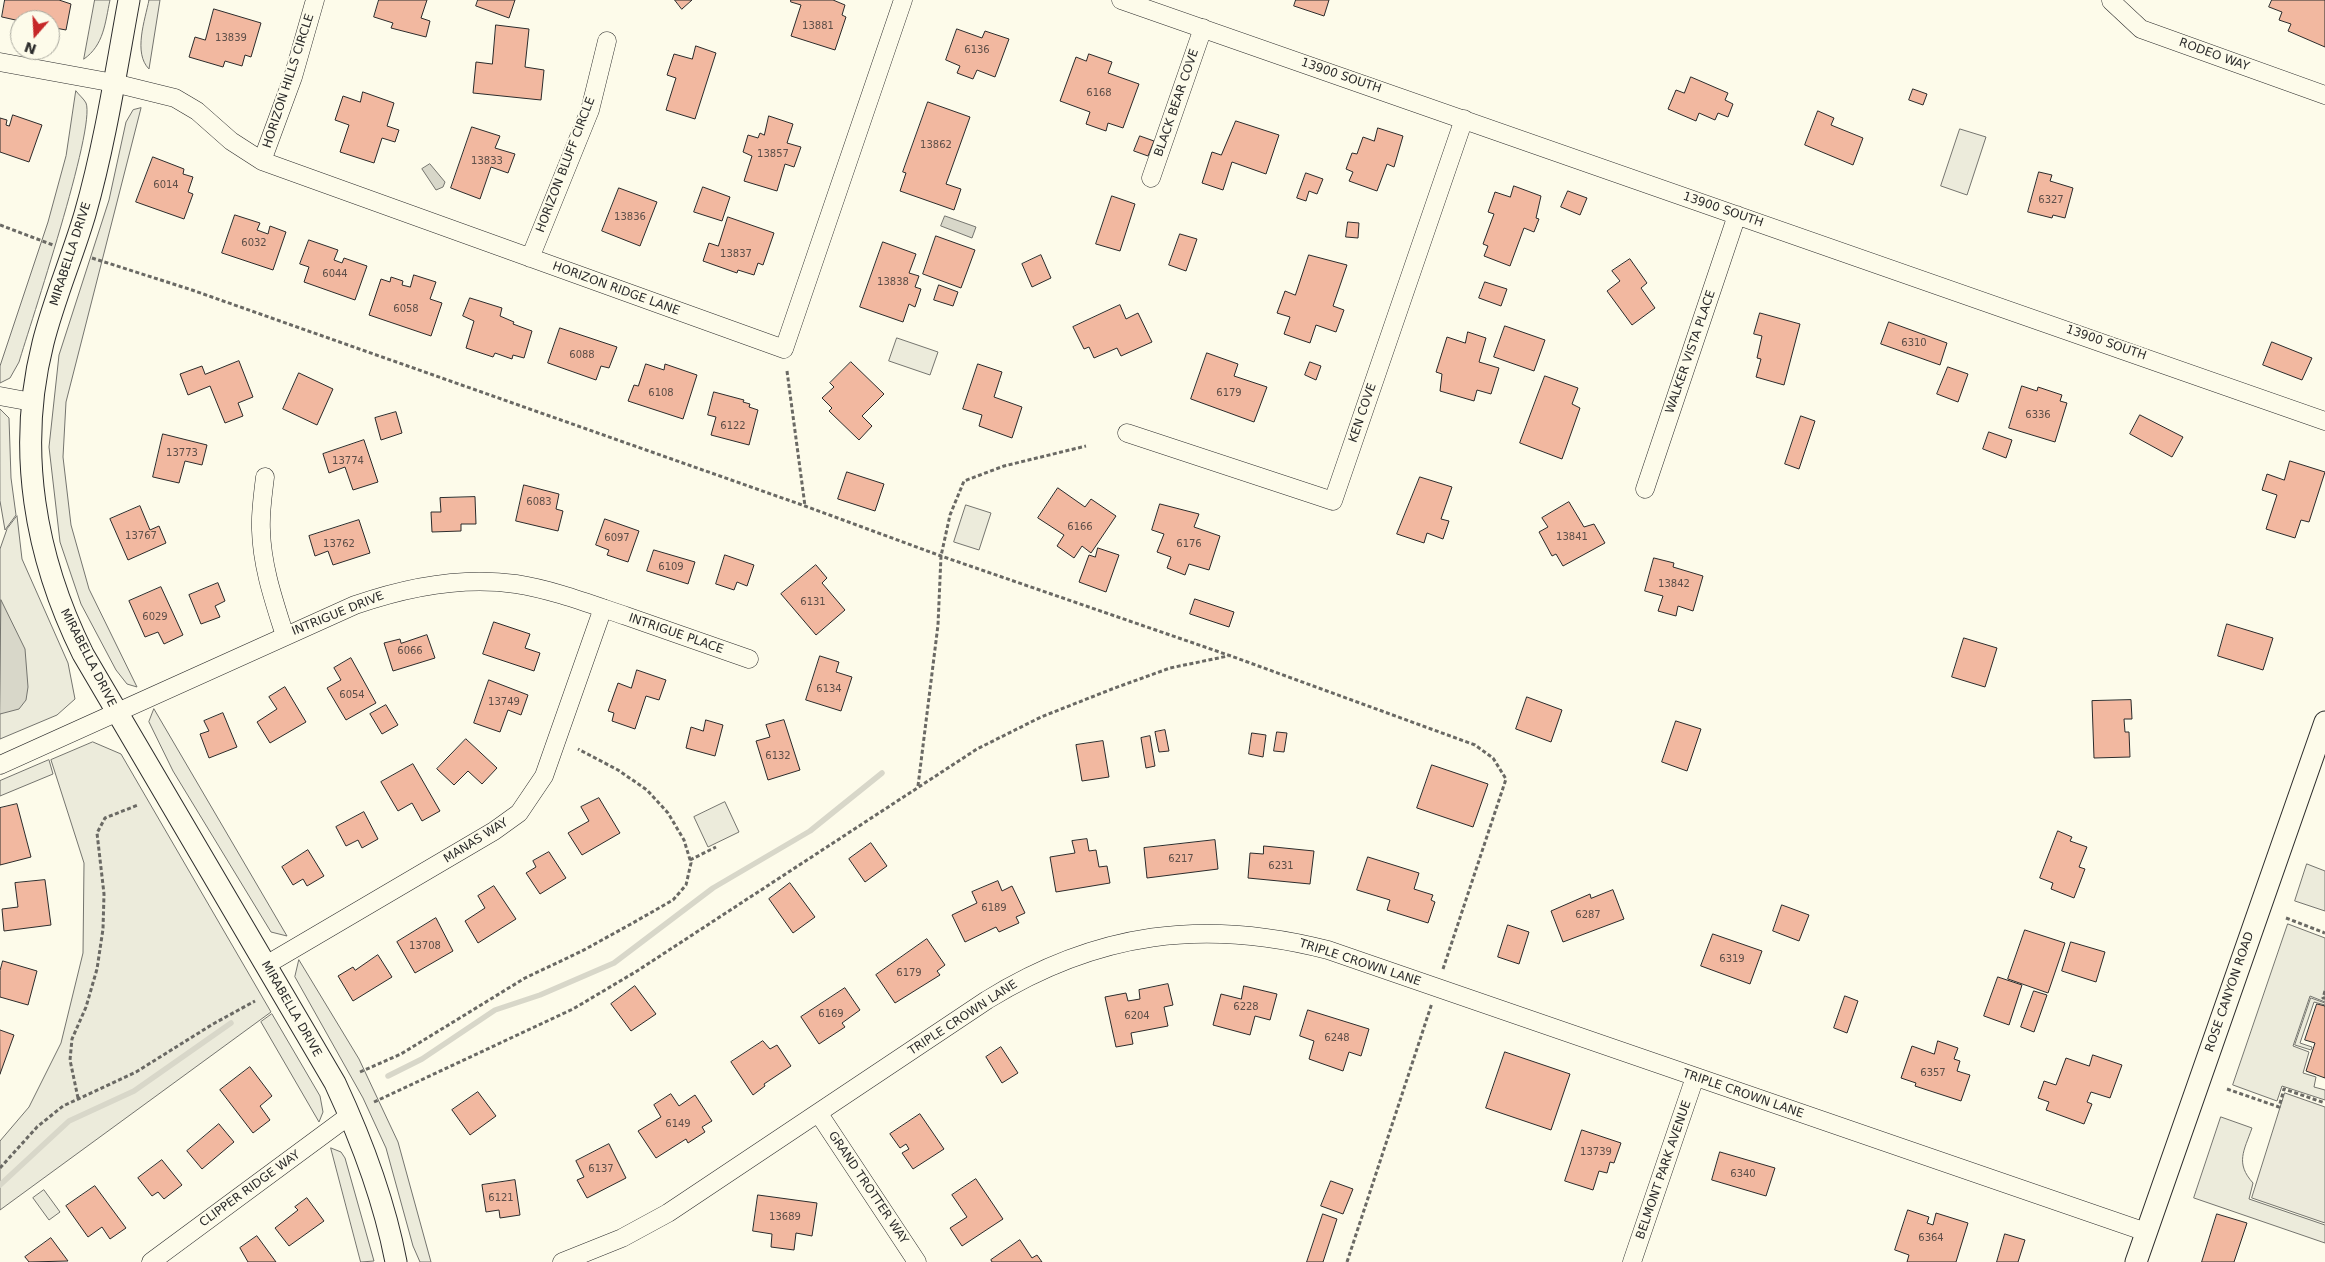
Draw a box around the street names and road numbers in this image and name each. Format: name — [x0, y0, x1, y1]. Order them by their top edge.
street label: HORIZON HILLS CIRCLE — [260, 12, 318, 150]
street label: RODEO WAY — [2177, 36, 2251, 74]
street label: BLACK BEAR COVE — [1152, 47, 1202, 159]
street label: 13900 SOUTH — [1299, 55, 1383, 97]
street label: HORIZON BLUFF CIRCLE — [534, 95, 598, 235]
street label: 13900 SOUTH — [1681, 189, 1765, 231]
street label: MIRABELLA DRIVE — [47, 200, 95, 308]
street label: HORIZON RIDGE LANE — [550, 259, 682, 319]
street label: WALKER VISTA PLACE — [1663, 288, 1719, 416]
street label: 13900 SOUTH — [2064, 322, 2148, 364]
street label: KEN COVE — [1346, 382, 1380, 444]
street label: INTRIGUE DRIVE — [290, 589, 386, 639]
street label: MIRABELLA DRIVE — [57, 606, 119, 710]
street label: INTRIGUE PLACE — [627, 611, 725, 657]
street label: MANAS WAY — [441, 816, 511, 866]
street label: ROSE CANYON ROAD — [2203, 930, 2257, 1054]
street label: TRIPLE CROWN LANE — [1297, 937, 1423, 989]
street label: MIRABELLA DRIVE — [258, 958, 324, 1060]
street label: TRIPLE CROWN LANE — [906, 977, 1020, 1059]
street label: TRIPLE CROWN LANE — [1681, 1067, 1805, 1121]
street label: BELMONT PARK AVENUE — [1633, 1099, 1695, 1241]
street label: GRAND TROTTER WAY — [825, 1129, 911, 1247]
street label: CLIPPER RIDGE WAY — [197, 1148, 303, 1230]

